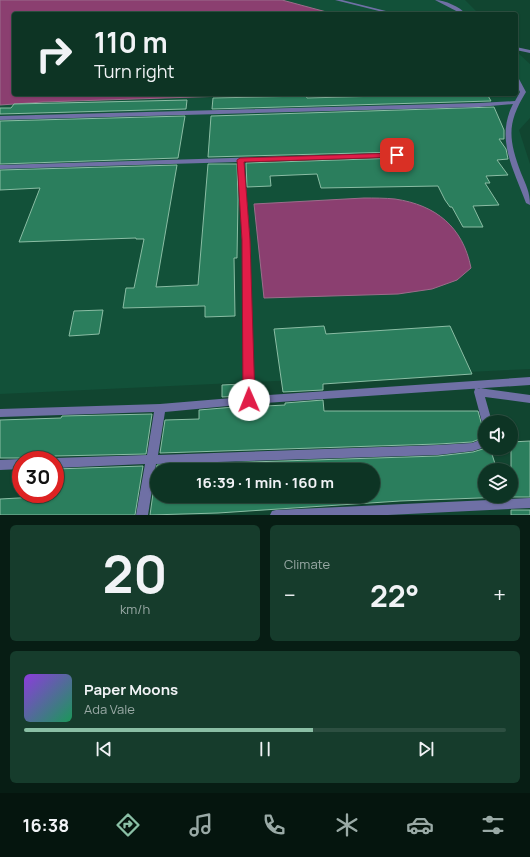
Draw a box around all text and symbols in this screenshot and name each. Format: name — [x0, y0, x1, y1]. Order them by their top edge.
text: 110 m — [94, 23, 168, 61]
icon: right — [28, 28, 80, 80]
text: Turn right — [94, 59, 175, 83]
pin — [380, 138, 414, 172]
icon: arrive — [386, 144, 408, 166]
position arrow — [228, 379, 270, 421]
map controls — [478, 415, 518, 503]
button: sound — [478, 415, 518, 455]
speed limit sign: 30 — [12, 451, 64, 503]
button: layers — [478, 463, 518, 503]
text: 16:39 · 1 min · 160 m — [196, 472, 334, 493]
text: 20 — [102, 538, 168, 609]
text: Climate — [284, 555, 330, 573]
text: 22° — [370, 575, 419, 616]
text: − — [284, 580, 296, 610]
text: + — [493, 580, 506, 610]
text: km/h — [120, 600, 150, 618]
text: Paper Moons — [84, 679, 178, 700]
text: Ada Vale — [84, 700, 135, 718]
icon: previous — [93, 738, 115, 760]
icon: pause — [254, 738, 276, 760]
icon: next — [415, 738, 437, 760]
icon: directions — [114, 811, 142, 839]
icon: music — [187, 811, 215, 839]
icon: phone — [260, 811, 288, 839]
icon: climate — [333, 811, 361, 839]
icon: car — [406, 811, 434, 839]
icon: filters — [479, 811, 507, 839]
text: 16:38 — [23, 813, 69, 837]

